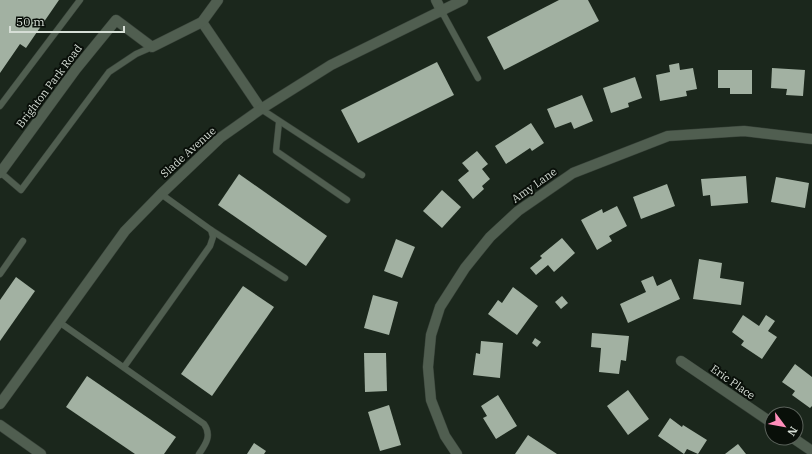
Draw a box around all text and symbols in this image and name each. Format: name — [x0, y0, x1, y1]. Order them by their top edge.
scale bar — [10, 8, 124, 34]
text: 50 m — [16, 14, 45, 29]
street label: Brighton Park Road — [13, 41, 85, 131]
street label: Slade Avenue — [157, 123, 219, 180]
street label: Amy Lane — [509, 164, 559, 206]
street label: Eric Place — [708, 362, 758, 402]
north arrow — [764, 406, 804, 446]
text: N — [784, 424, 801, 439]

